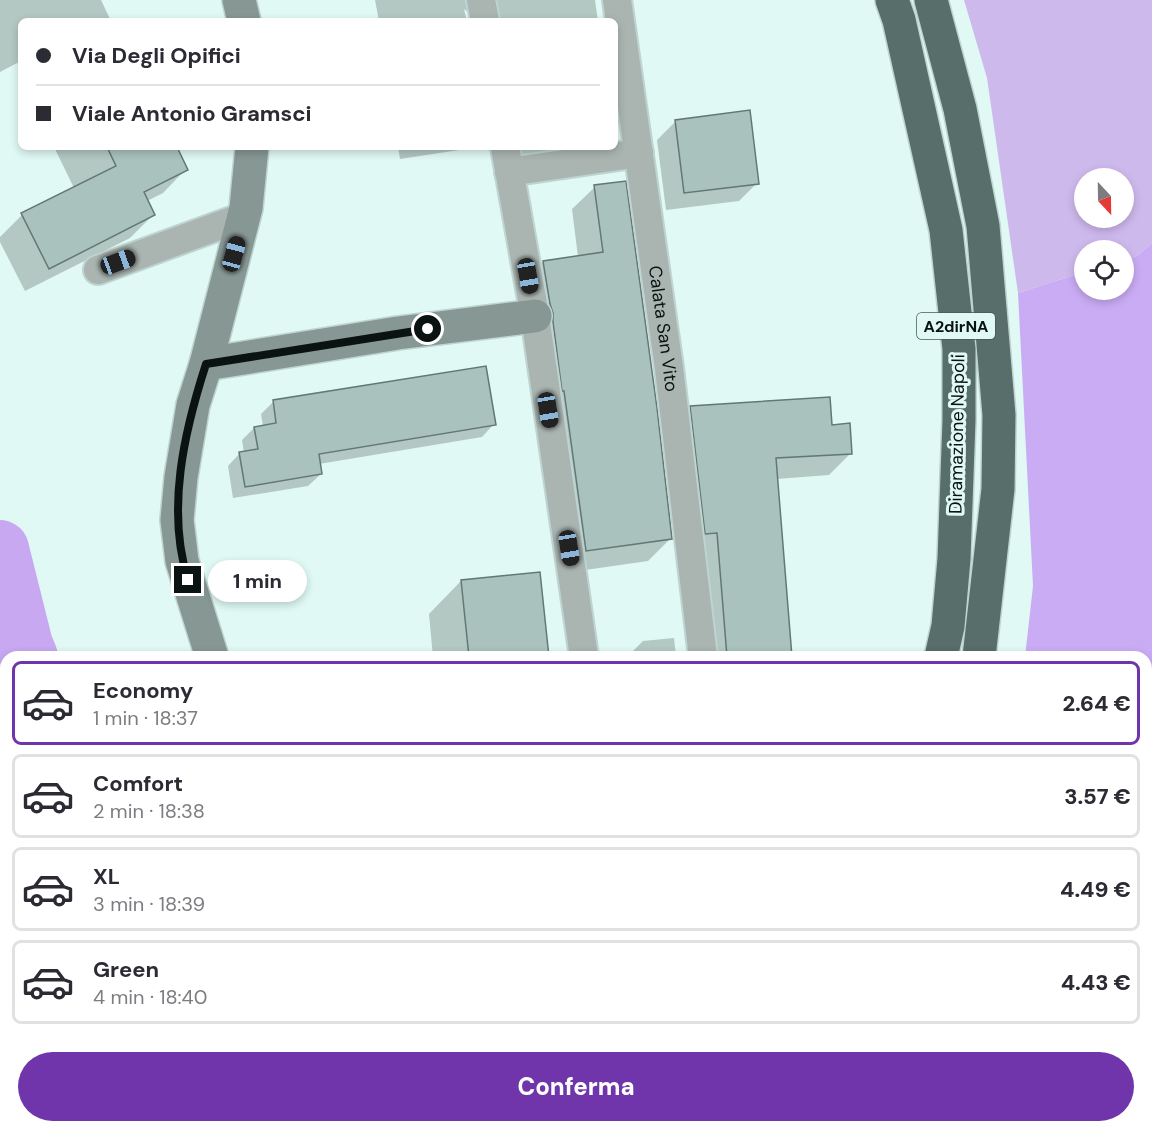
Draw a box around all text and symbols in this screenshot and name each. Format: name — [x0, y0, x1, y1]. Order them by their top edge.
text: Via Degli Opifici — [72, 41, 241, 70]
text: Viale Antonio Gramsci — [72, 99, 312, 128]
north arrow — [1074, 168, 1134, 228]
map controls — [1074, 168, 1134, 300]
car — [221, 234, 247, 274]
button: locate — [1074, 240, 1134, 300]
car — [98, 247, 138, 277]
car — [516, 257, 540, 295]
street label: Calata San Vito — [643, 264, 684, 393]
road number: A2dirNA — [917, 313, 995, 339]
route start — [414, 315, 441, 342]
street label: Diramazione Napoli — [944, 354, 970, 514]
car — [536, 391, 560, 429]
car — [557, 529, 581, 567]
callout: 1 min — [209, 559, 308, 601]
route end — [174, 566, 201, 593]
text: 1 min — [233, 568, 282, 594]
icon: car — [21, 676, 75, 730]
text: Economy — [93, 676, 193, 705]
text: 2.64 € — [1062, 689, 1131, 718]
text: 1 min · 18:37 — [93, 705, 198, 731]
icon: car — [21, 769, 75, 823]
text: Comfort — [93, 769, 183, 798]
text: 3.57 € — [1064, 782, 1131, 811]
text: 2 min · 18:38 — [93, 798, 205, 824]
icon: car — [21, 862, 75, 916]
text: XL — [93, 862, 120, 891]
text: 4.49 € — [1060, 875, 1131, 904]
text: 3 min · 18:39 — [93, 891, 205, 917]
icon: car — [21, 955, 75, 1009]
text: Green — [93, 955, 159, 984]
text: 4.43 € — [1061, 968, 1131, 997]
text: 4 min · 18:40 — [93, 984, 207, 1010]
button: Conferma — [18, 1052, 1134, 1121]

